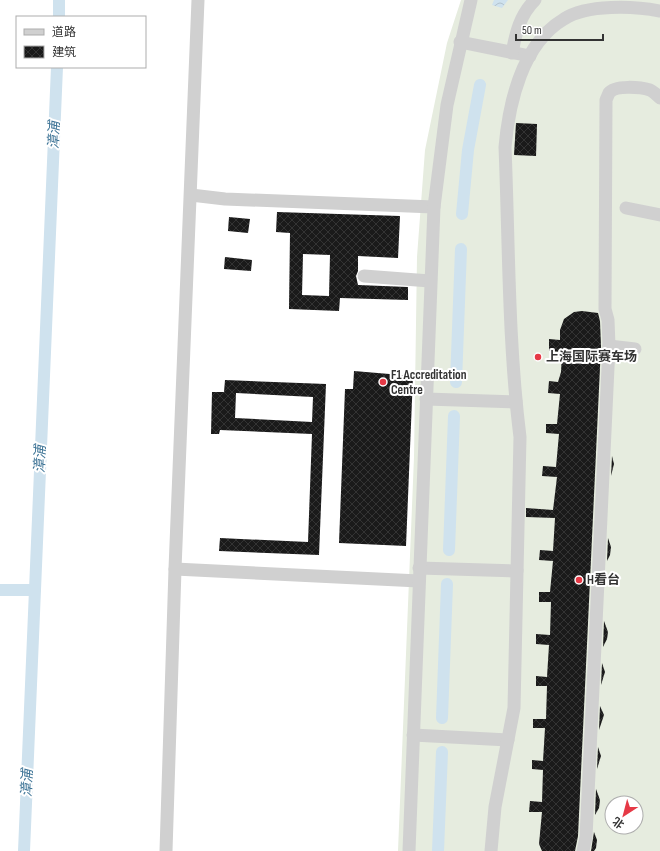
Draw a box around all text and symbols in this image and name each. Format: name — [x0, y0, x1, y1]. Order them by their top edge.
legend — [16, 16, 146, 68]
scale bar — [516, 16, 603, 42]
text: 50 m — [522, 23, 542, 38]
text: 道路 — [52, 25, 76, 40]
text: 建筑 — [52, 45, 76, 60]
water label: 漳浦 — [45, 119, 63, 149]
place label: 上海国际赛车场 — [546, 349, 637, 365]
marker: 上海国际赛车场 — [533, 352, 543, 362]
place label: F1 Accreditation Centre — [391, 367, 467, 398]
marker: F1 Accreditation Centre — [378, 377, 388, 387]
water label: 漳浦 — [31, 443, 49, 473]
place label: H看台 — [587, 572, 620, 588]
marker: H看台 — [574, 575, 584, 585]
water label: 漳浦 — [18, 767, 36, 797]
north arrow — [604, 795, 644, 835]
text: 北 — [610, 814, 627, 831]

